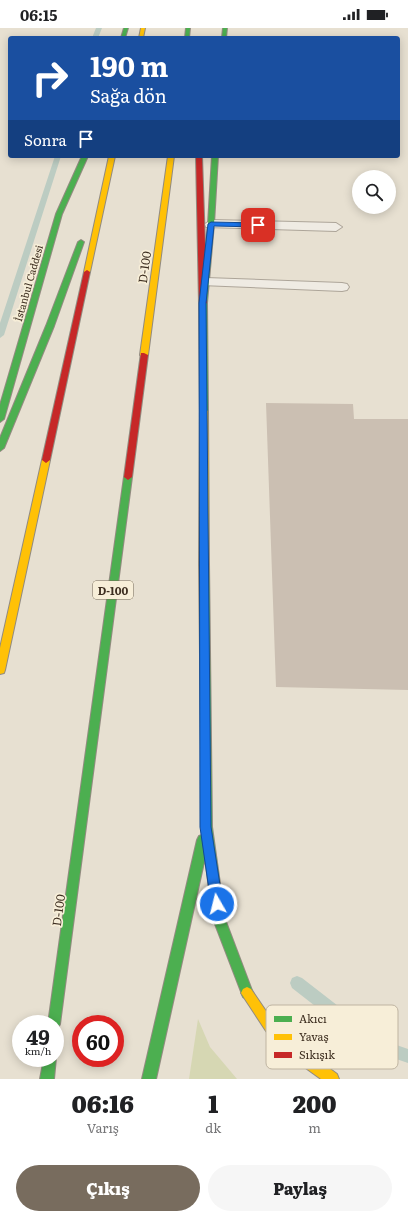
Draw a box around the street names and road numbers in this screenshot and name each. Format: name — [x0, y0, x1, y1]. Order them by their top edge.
street label: İstanbul Caddesi — [10, 242, 46, 323]
street label: D-100 — [133, 250, 155, 284]
road number: D-100 — [93, 581, 133, 599]
street label: D-100 — [47, 893, 69, 927]

